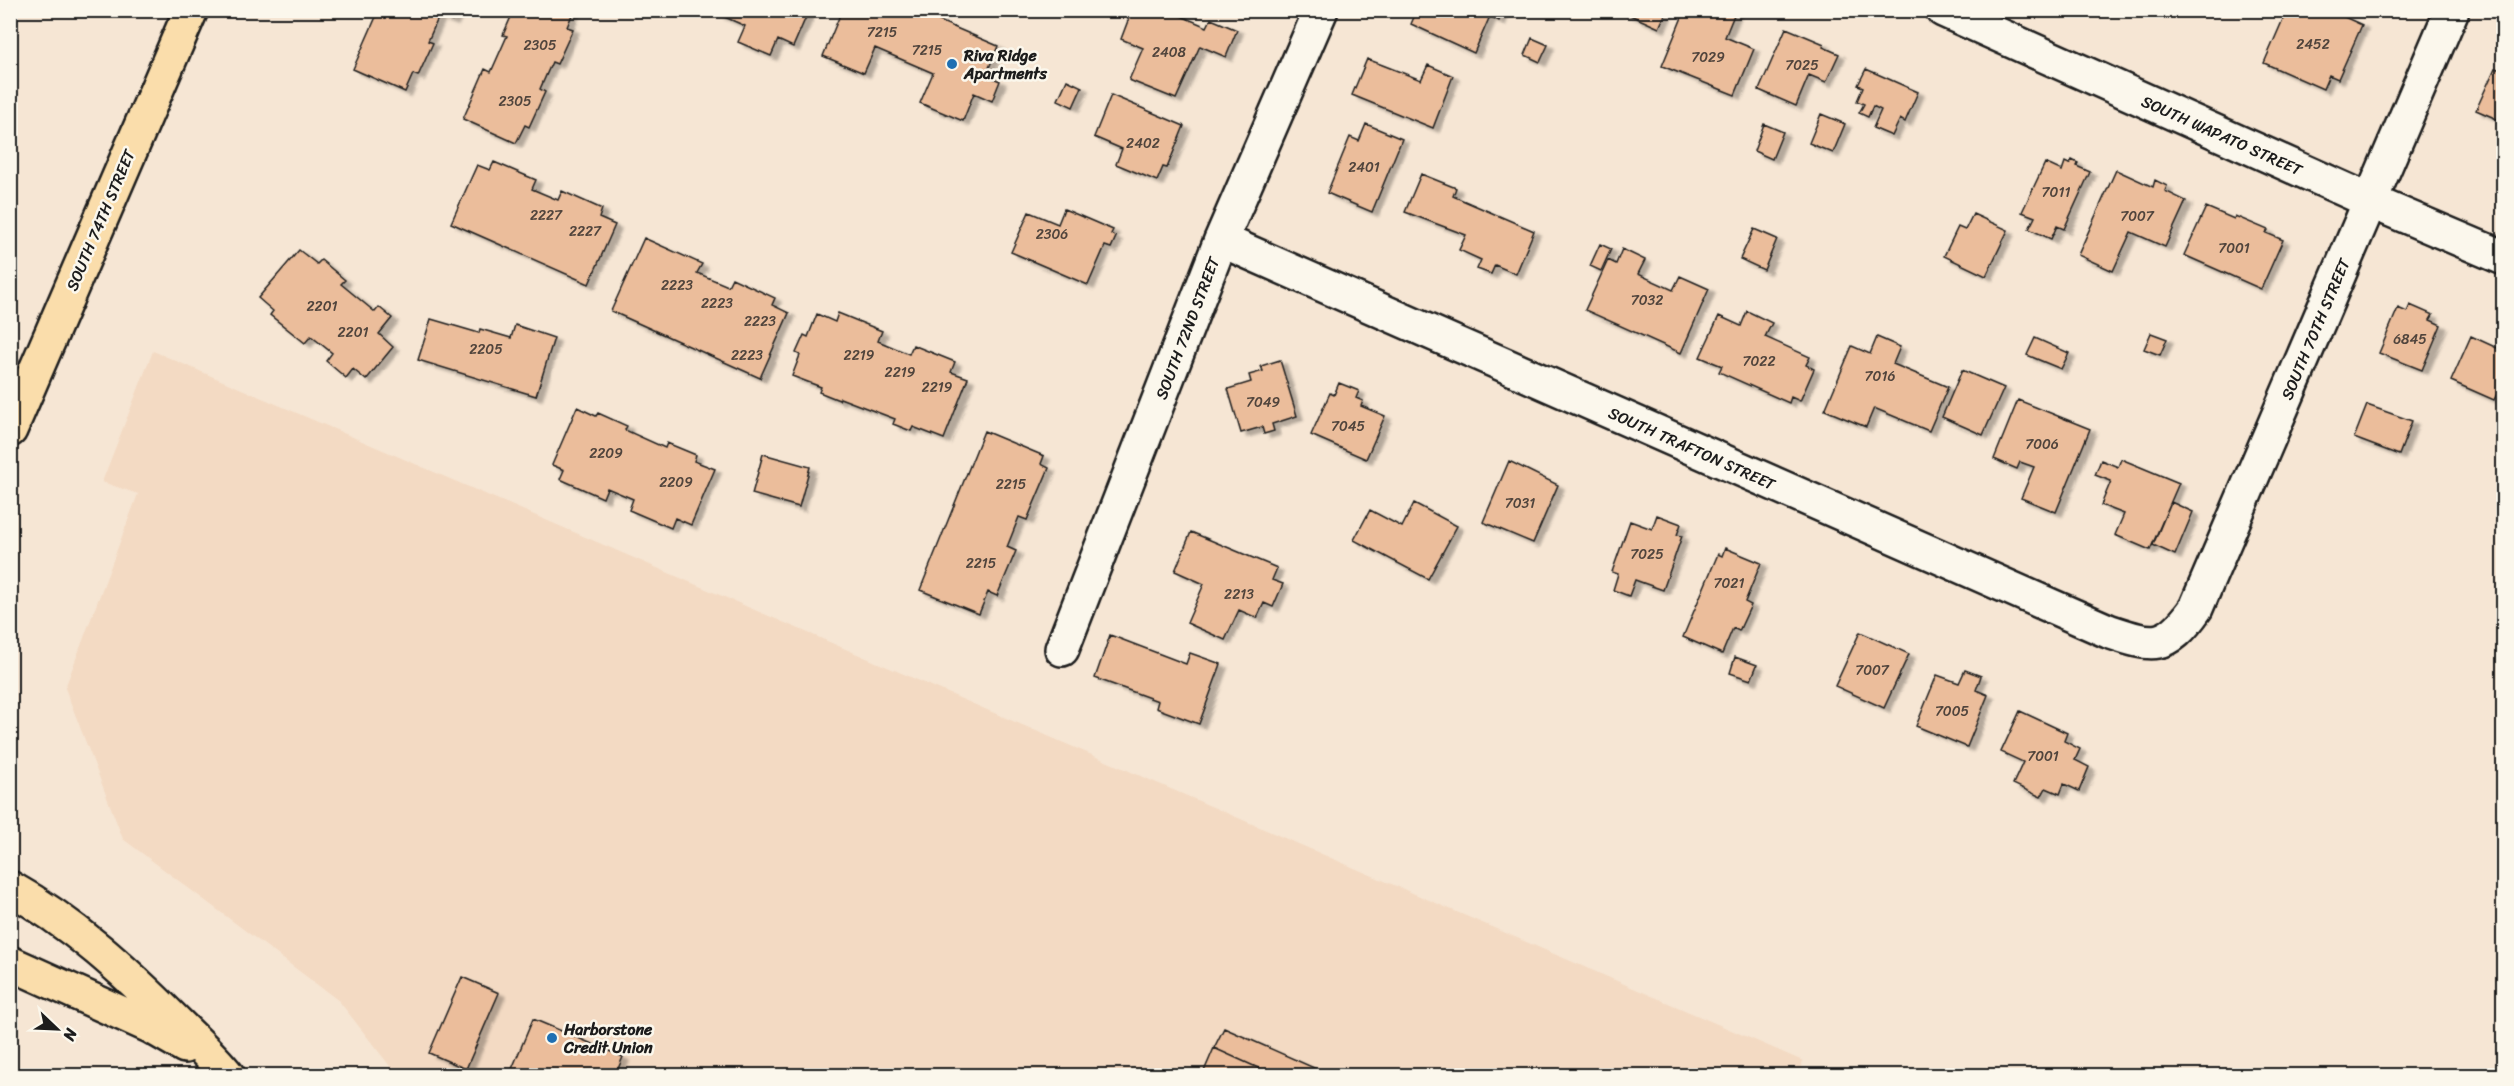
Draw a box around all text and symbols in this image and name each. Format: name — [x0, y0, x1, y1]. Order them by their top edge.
house number: 7215 — [867, 20, 898, 45]
house number: 2452 — [2296, 32, 2330, 57]
house number: 2305 — [523, 33, 557, 58]
house number: 7215 — [912, 38, 943, 63]
house number: 2408 — [1152, 40, 1187, 65]
place label: Riva Ridge Apartments — [963, 41, 1048, 88]
house number: 7029 — [1691, 45, 1725, 70]
house number: 7025 — [1785, 53, 1819, 78]
marker: Riva Ridge Apartments — [945, 57, 959, 71]
street label: SOUTH WAPATO STREET — [2137, 87, 2308, 184]
house number: 2305 — [498, 89, 532, 114]
house number: 2402 — [1126, 131, 1160, 156]
street label: SOUTH 74TH STREET — [58, 144, 144, 295]
house number: 2401 — [1348, 155, 1380, 180]
house number: 7011 — [2042, 180, 2070, 205]
house number: 2227 — [530, 203, 563, 228]
house number: 7007 — [2120, 204, 2155, 229]
house number: 2227 — [569, 219, 602, 244]
house number: 2306 — [1036, 222, 1068, 247]
house number: 7001 — [2218, 236, 2250, 261]
street label: SOUTH 72ND STREET — [1147, 252, 1228, 404]
street label: SOUTH 70TH STREET — [2273, 253, 2359, 405]
house number: 2223 — [661, 273, 693, 298]
house number: 7032 — [1631, 288, 1663, 313]
house number: 2223 — [701, 291, 733, 316]
house number: 2201 — [306, 294, 338, 319]
house number: 2223 — [744, 309, 776, 334]
house number: 2201 — [337, 320, 369, 345]
house number: 6845 — [2393, 327, 2427, 352]
house number: 2205 — [469, 337, 503, 362]
house number: 2223 — [731, 343, 763, 368]
house number: 2219 — [844, 343, 875, 368]
house number: 7022 — [1743, 349, 1776, 374]
house number: 2219 — [885, 360, 916, 385]
house number: 7016 — [1865, 364, 1895, 389]
house number: 2219 — [922, 375, 953, 400]
house number: 7049 — [1246, 390, 1280, 415]
street label: SOUTH TRAFTON STREET — [1604, 399, 1781, 499]
house number: 7045 — [1331, 414, 1366, 439]
house number: 7006 — [2025, 432, 2059, 457]
house number: 2209 — [589, 441, 623, 466]
house number: 2209 — [659, 470, 693, 495]
house number: 2215 — [996, 472, 1027, 497]
house number: 7031 — [1505, 491, 1535, 516]
house number: 7025 — [1630, 542, 1664, 567]
house number: 2215 — [966, 551, 997, 576]
house number: 7021 — [1714, 571, 1744, 596]
house number: 2213 — [1224, 582, 1254, 607]
house number: 7007 — [1855, 658, 1890, 683]
house number: 7005 — [1935, 699, 1970, 724]
house number: 7001 — [2027, 744, 2059, 769]
north arrow — [27, 999, 87, 1059]
place label: Harborstone Credit Union — [563, 1015, 653, 1062]
text: N — [54, 1023, 86, 1046]
marker: Harborstone Credit Union — [545, 1031, 559, 1045]

